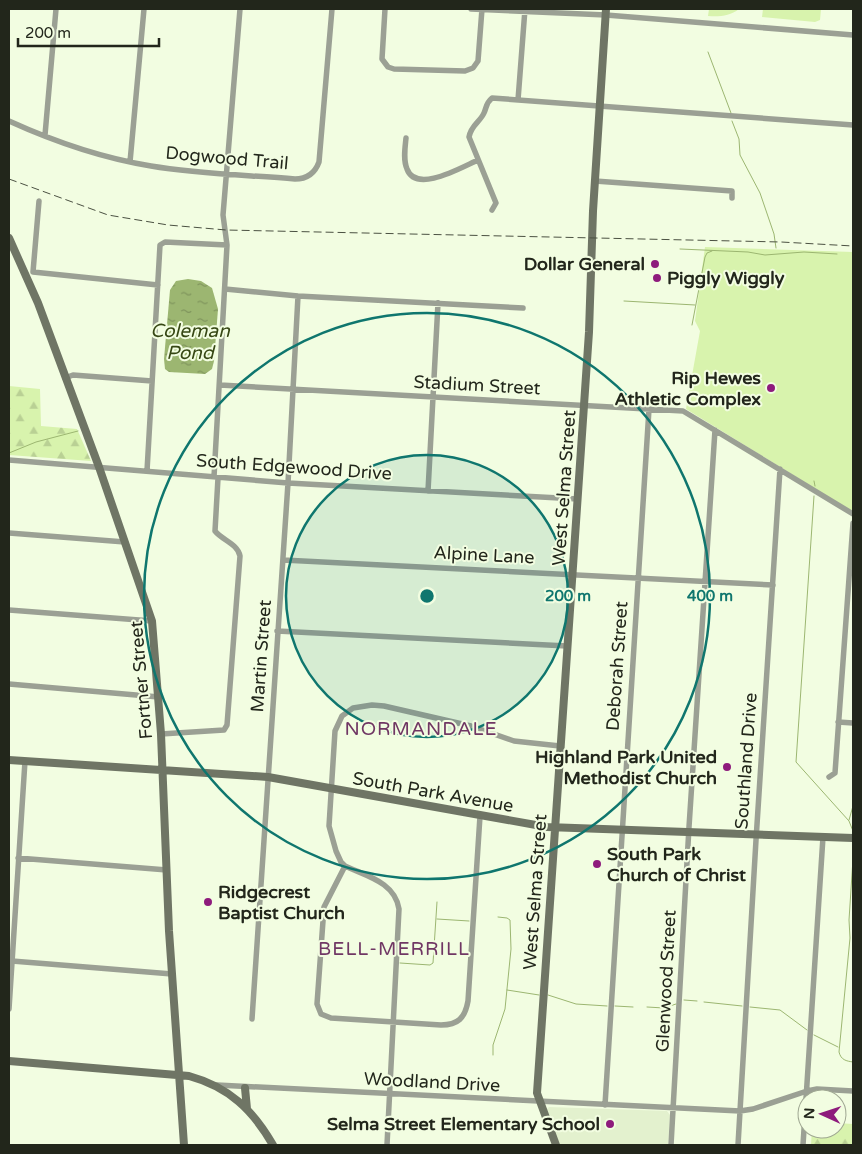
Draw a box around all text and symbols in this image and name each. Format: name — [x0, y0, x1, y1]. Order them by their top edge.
scale bar — [18, 15, 159, 47]
text: 200 m — [25, 24, 71, 42]
street label: Dogwood Trail — [165, 142, 289, 174]
place label: Dollar General — [524, 253, 645, 275]
marker: Dollar General — [649, 258, 661, 270]
place label: Piggly Wiggly — [667, 267, 785, 289]
marker: Piggly Wiggly — [651, 272, 663, 284]
water label: Coleman Pond — [150, 320, 230, 364]
place label: Rip Hewes Athletic Complex — [614, 367, 761, 410]
street label: Stadium Street — [413, 371, 541, 399]
marker: Rip Hewes Athletic Complex — [765, 382, 777, 394]
street label: West Selma Street — [548, 409, 580, 567]
street label: South Edgewood Drive — [195, 449, 393, 485]
street label: Alpine Lane — [433, 541, 535, 569]
centre of rings — [418, 587, 436, 605]
text: 200 m — [545, 587, 591, 605]
text: 400 m — [687, 587, 733, 605]
street label: Martin Street — [246, 599, 276, 713]
street label: Deborah Street — [602, 600, 633, 731]
street label: Fortner Street — [125, 620, 157, 740]
street label: Southland Drive — [730, 692, 762, 830]
district label: NORMANDALE — [344, 718, 498, 740]
place label: Highland Park United Methodist Church — [535, 746, 717, 789]
marker: Highland Park United Methodist Church — [721, 761, 733, 773]
street label: South Park Avenue — [351, 767, 515, 817]
street label: West Selma Street — [519, 813, 551, 971]
place label: South Park Church of Christ — [607, 843, 746, 886]
marker: South Park Church of Christ — [591, 858, 603, 870]
place label: Ridgecrest Baptist Church — [218, 881, 345, 924]
marker: Ridgecrest Baptist Church — [202, 896, 214, 908]
street label: Glenwood Street — [651, 909, 681, 1053]
district label: BELL-MERRILL — [318, 938, 470, 960]
street label: Woodland Drive — [363, 1067, 501, 1097]
north arrow — [797, 1089, 847, 1139]
text: N — [801, 1107, 818, 1119]
place label: Selma Street Elementary School — [327, 1113, 600, 1135]
marker: Selma Street Elementary School — [604, 1118, 616, 1130]

